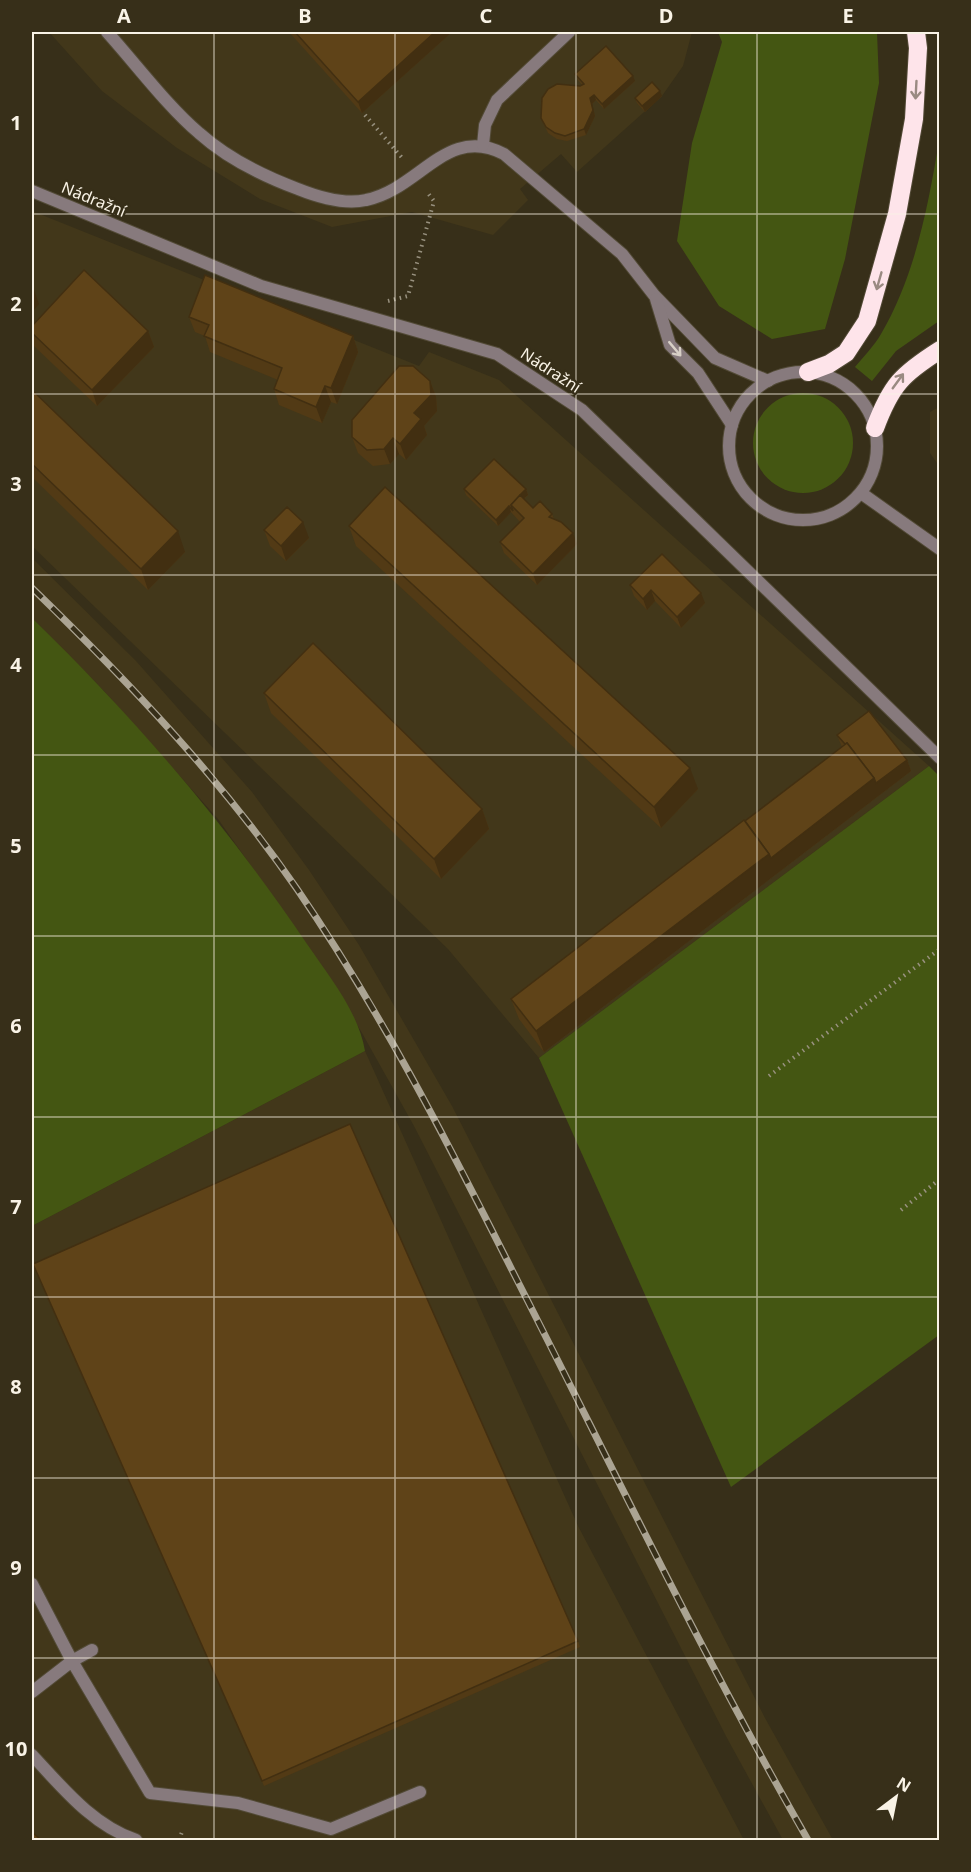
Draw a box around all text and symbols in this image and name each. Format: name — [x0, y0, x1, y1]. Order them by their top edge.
text: A — [117, 2, 131, 29]
text: B — [298, 2, 312, 29]
text: C — [480, 2, 493, 29]
text: D — [659, 2, 673, 29]
text: E — [842, 2, 854, 29]
one-way arrow — [910, 79, 921, 99]
text: 1 — [10, 109, 22, 136]
street label: Nádražní — [58, 176, 130, 222]
one-way arrow — [872, 271, 884, 290]
text: 2 — [10, 290, 22, 317]
one-way arrow — [668, 341, 682, 356]
street label: Nádražní — [517, 342, 586, 398]
one-way arrow — [892, 374, 905, 390]
text: 3 — [10, 470, 22, 497]
text: 4 — [10, 651, 22, 678]
text: 5 — [10, 832, 22, 859]
text: 6 — [10, 1012, 22, 1039]
text: 7 — [10, 1193, 22, 1220]
text: 8 — [10, 1373, 22, 1400]
text: 9 — [10, 1554, 22, 1581]
text: 10 — [5, 1735, 27, 1762]
north arrow — [866, 1767, 926, 1827]
text: N — [893, 1772, 915, 1797]

